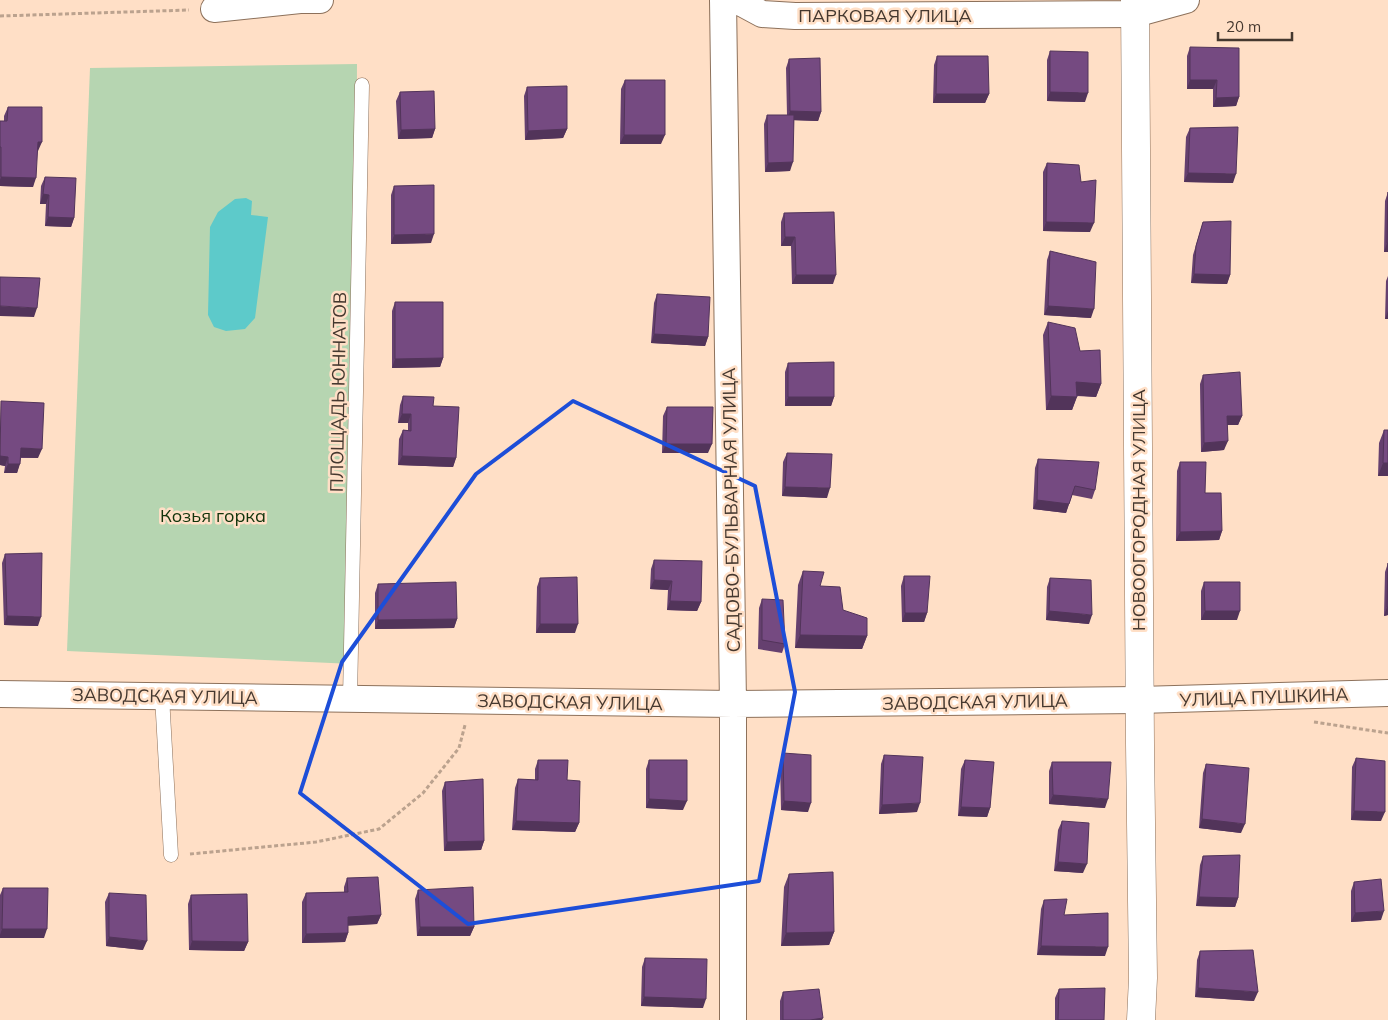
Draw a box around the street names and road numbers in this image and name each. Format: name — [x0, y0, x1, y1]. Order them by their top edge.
street label: ПАРКОВАЯ УЛИЦА — [798, 4, 972, 27]
street label: ПЛОЩАДЬ ЮННАТОВ — [325, 292, 351, 492]
street label: САДОВО-БУЛЬВАРНАЯ УЛИЦА — [717, 367, 745, 653]
street label: НОВООГОРОДНАЯ УЛИЦА — [1127, 389, 1150, 631]
street label: ЗАВОДСКАЯ УЛИЦА — [72, 683, 258, 709]
street label: УЛИЦА ПУШКИНА — [1178, 683, 1349, 711]
street label: ЗАВОДСКАЯ УЛИЦА — [477, 689, 663, 715]
street label: ЗАВОДСКАЯ УЛИЦА — [882, 689, 1068, 715]

